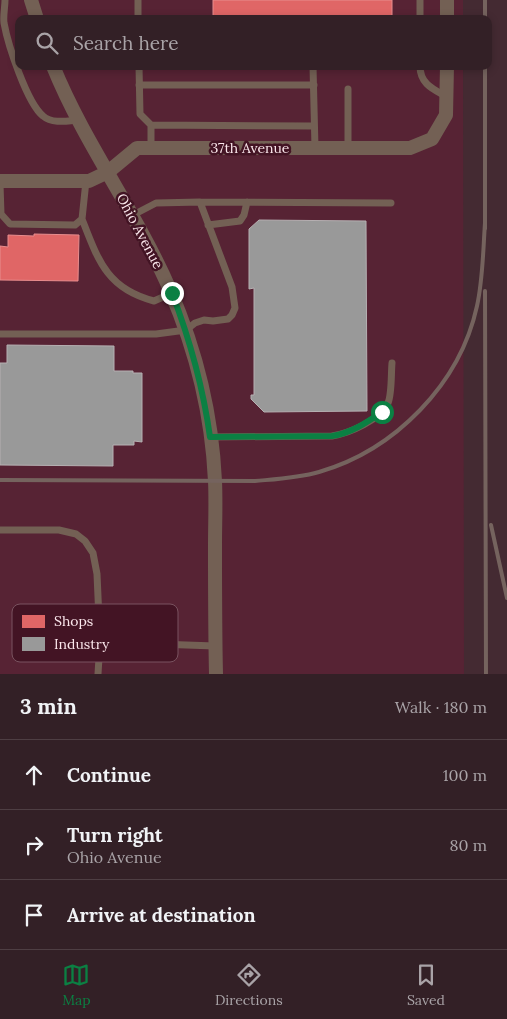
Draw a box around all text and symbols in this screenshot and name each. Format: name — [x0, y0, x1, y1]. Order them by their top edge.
search box — [15, 15, 492, 70]
icon: search — [33, 29, 61, 57]
text: Search here — [73, 31, 179, 55]
street label: 37th Avenue — [211, 139, 290, 157]
street label: Ohio Avenue — [113, 190, 168, 272]
route end — [161, 282, 184, 305]
route start — [371, 401, 394, 424]
legend — [12, 604, 178, 662]
text: Shops — [54, 612, 93, 630]
text: Industry — [54, 635, 110, 653]
text: 3 min — [20, 693, 77, 720]
text: Walk · 180 m — [395, 697, 487, 717]
icon: ahead — [20, 761, 48, 789]
text: Continue — [67, 763, 151, 787]
text: 100 m — [443, 765, 487, 785]
text: Turn right — [67, 823, 163, 847]
icon: right — [20, 831, 48, 859]
text: 80 m — [450, 835, 487, 855]
text: Ohio Avenue — [67, 847, 162, 867]
icon: arrive — [20, 901, 48, 929]
text: Arrive at destination — [67, 903, 256, 927]
tab: Map — [62, 961, 91, 1009]
tab: Directions — [215, 961, 283, 1009]
tab: Saved — [407, 961, 445, 1009]

